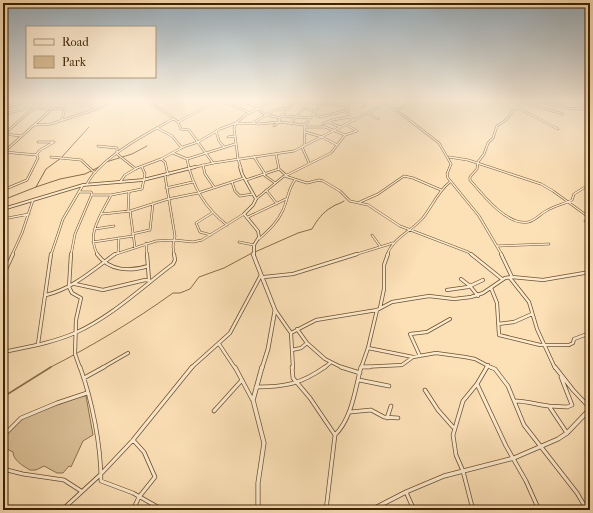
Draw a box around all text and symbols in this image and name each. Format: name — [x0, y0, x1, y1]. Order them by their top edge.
legend — [26, 26, 156, 78]
text: Road — [62, 35, 89, 49]
text: Park — [62, 55, 87, 69]

